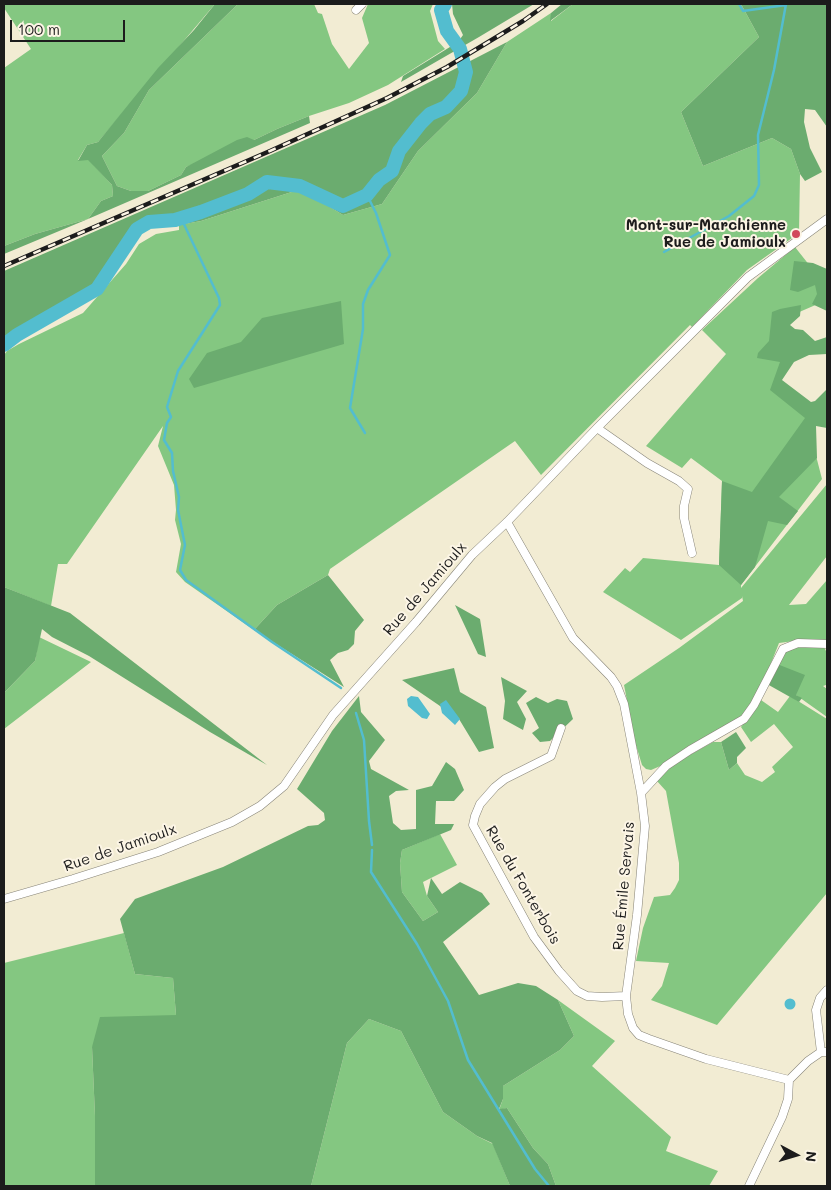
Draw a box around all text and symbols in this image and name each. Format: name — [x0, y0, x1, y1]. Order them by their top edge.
scale bar — [12, 10, 128, 42]
text: 100 m — [18, 19, 60, 39]
place label: Mont-sur-Marchienne Rue de Jamioulx — [626, 216, 786, 251]
marker: Mont-sur-Marchienne Rue de Jamioulx — [790, 228, 802, 240]
street label: Rue de Jamioulx — [379, 539, 471, 639]
street label: Rue de Jamioulx — [61, 820, 179, 876]
street label: Rue Émile Servais — [609, 821, 639, 951]
street label: Rue du Fonterbois — [482, 823, 564, 947]
north arrow — [771, 1130, 821, 1180]
text: N — [801, 1150, 821, 1163]

